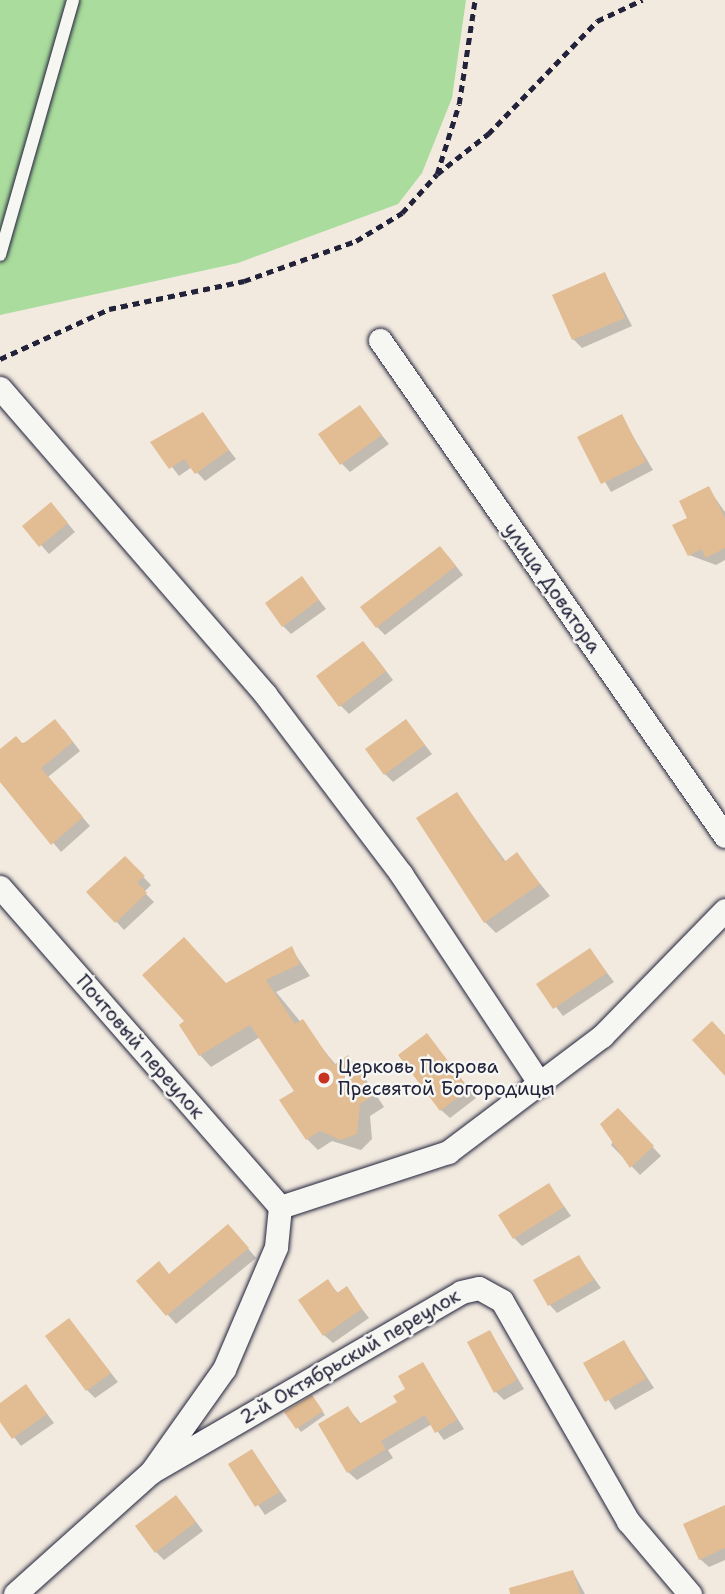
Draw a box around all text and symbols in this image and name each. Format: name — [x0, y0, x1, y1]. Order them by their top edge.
street label: улица Доватора — [499, 519, 605, 657]
street label: Почтовый переулок — [71, 970, 209, 1124]
place label: Церковь Покрова Пресвятой Богородицы — [338, 1056, 555, 1100]
marker: Церковь Покрова Пресвятой Богородицы — [316, 1070, 332, 1086]
street label: 2-й Октябрьский переулок — [236, 1285, 464, 1429]

